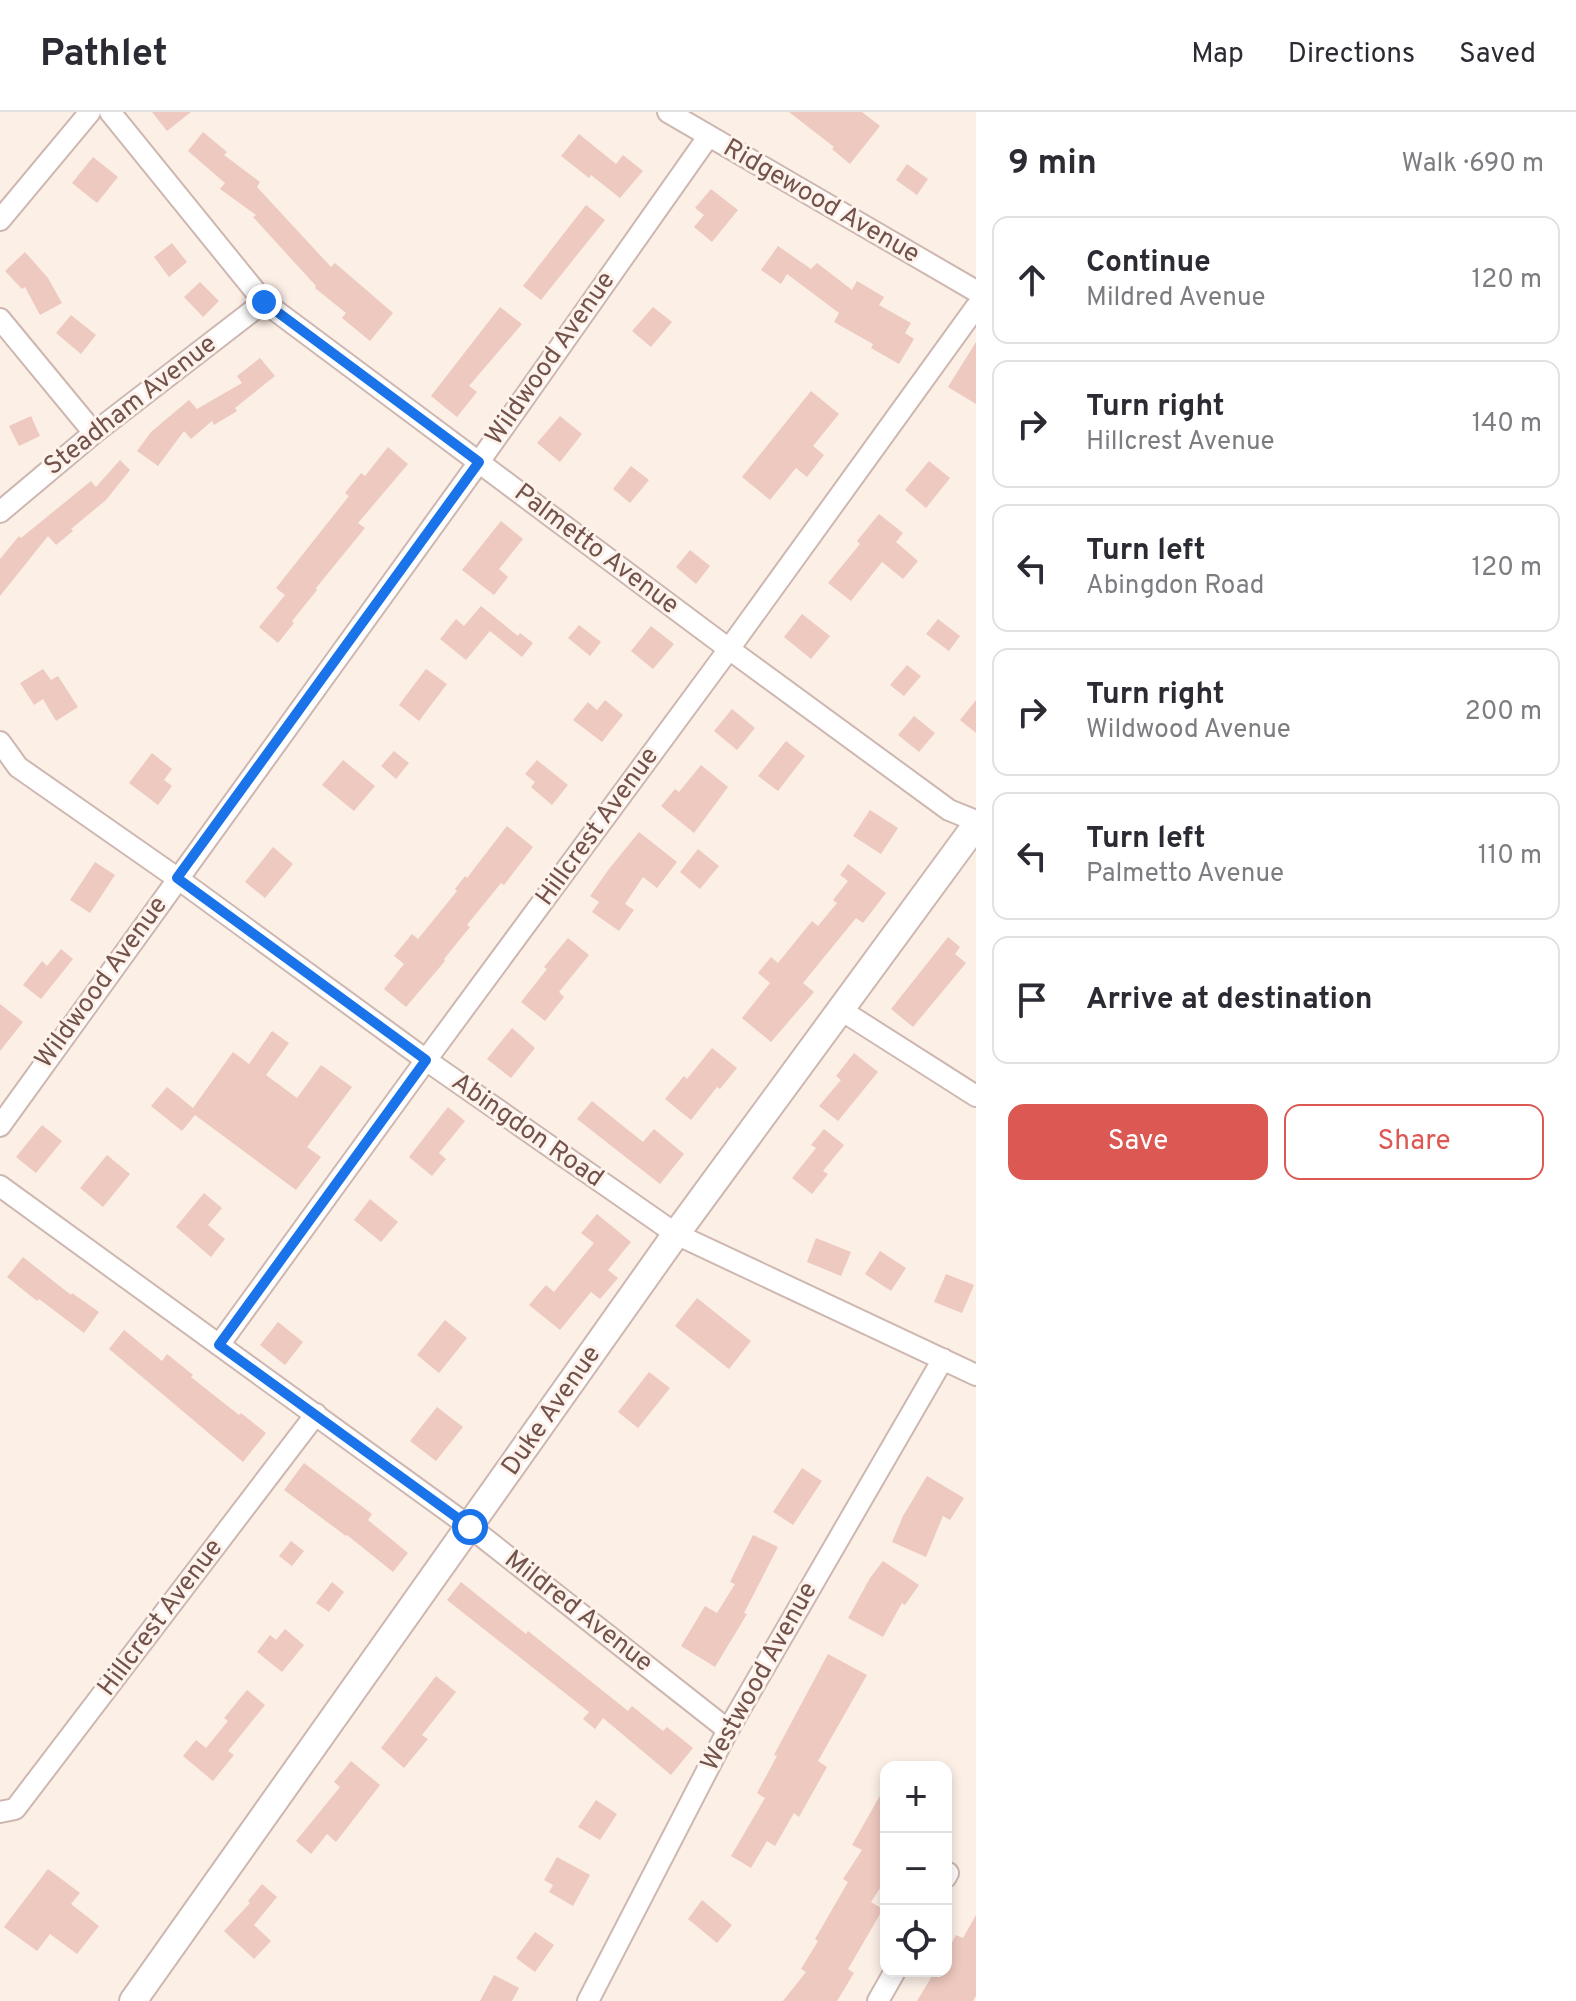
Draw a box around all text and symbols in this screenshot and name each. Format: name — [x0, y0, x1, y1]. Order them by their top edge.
text: Pathlet — [40, 31, 168, 80]
text: Map — [1191, 37, 1244, 73]
text: Directions — [1288, 37, 1415, 73]
text: Saved — [1459, 37, 1536, 73]
street label: Ridgewood Avenue — [717, 132, 925, 272]
text: 9 min — [1008, 143, 1097, 186]
text: Walk · 690 m — [1402, 148, 1544, 181]
text: Continue — [1086, 245, 1211, 282]
icon: ahead — [1010, 258, 1054, 302]
text: 120 m — [1472, 264, 1542, 297]
street label: Wildwood Avenue — [479, 266, 623, 452]
text: Mildred Avenue — [1086, 282, 1265, 315]
route end — [246, 284, 282, 320]
street label: Steadham Avenue — [38, 328, 224, 484]
text: Turn right — [1086, 389, 1224, 426]
icon: right — [1010, 402, 1054, 446]
text: 140 m — [1472, 408, 1542, 441]
text: Hillcrest Avenue — [1086, 426, 1274, 459]
street label: Palmetto Avenue — [507, 477, 685, 623]
text: Turn left — [1086, 533, 1206, 570]
icon: left — [1010, 546, 1054, 590]
text: 120 m — [1472, 552, 1542, 585]
text: Abingdon Road — [1086, 570, 1264, 603]
text: Turn right — [1086, 677, 1224, 714]
icon: right — [1010, 690, 1054, 734]
text: 200 m — [1465, 696, 1542, 729]
text: Wildwood Avenue — [1086, 714, 1291, 747]
street label: Hillcrest Avenue — [529, 741, 667, 913]
text: Turn left — [1086, 821, 1206, 858]
icon: left — [1010, 834, 1054, 878]
text: 110 m — [1478, 840, 1542, 873]
text: Palmetto Avenue — [1086, 858, 1284, 891]
street label: Wildwood Avenue — [29, 891, 175, 1075]
icon: arrive — [1010, 978, 1054, 1022]
text: Arrive at destination — [1086, 982, 1372, 1019]
street label: Abingdon Road — [444, 1066, 610, 1196]
button: Save — [1008, 1104, 1268, 1180]
button: Share — [1284, 1104, 1544, 1180]
street label: Duke Avenue — [495, 1340, 609, 1482]
route start — [452, 1509, 488, 1545]
street label: Hillcrest Avenue — [91, 1533, 231, 1703]
street label: Mildred Avenue — [497, 1544, 659, 1680]
street label: Westwood Avenue — [694, 1577, 826, 1777]
map controls — [880, 1761, 952, 1977]
button: + — [880, 1761, 952, 1833]
button: − — [880, 1833, 952, 1905]
button: locate — [880, 1905, 952, 1977]

